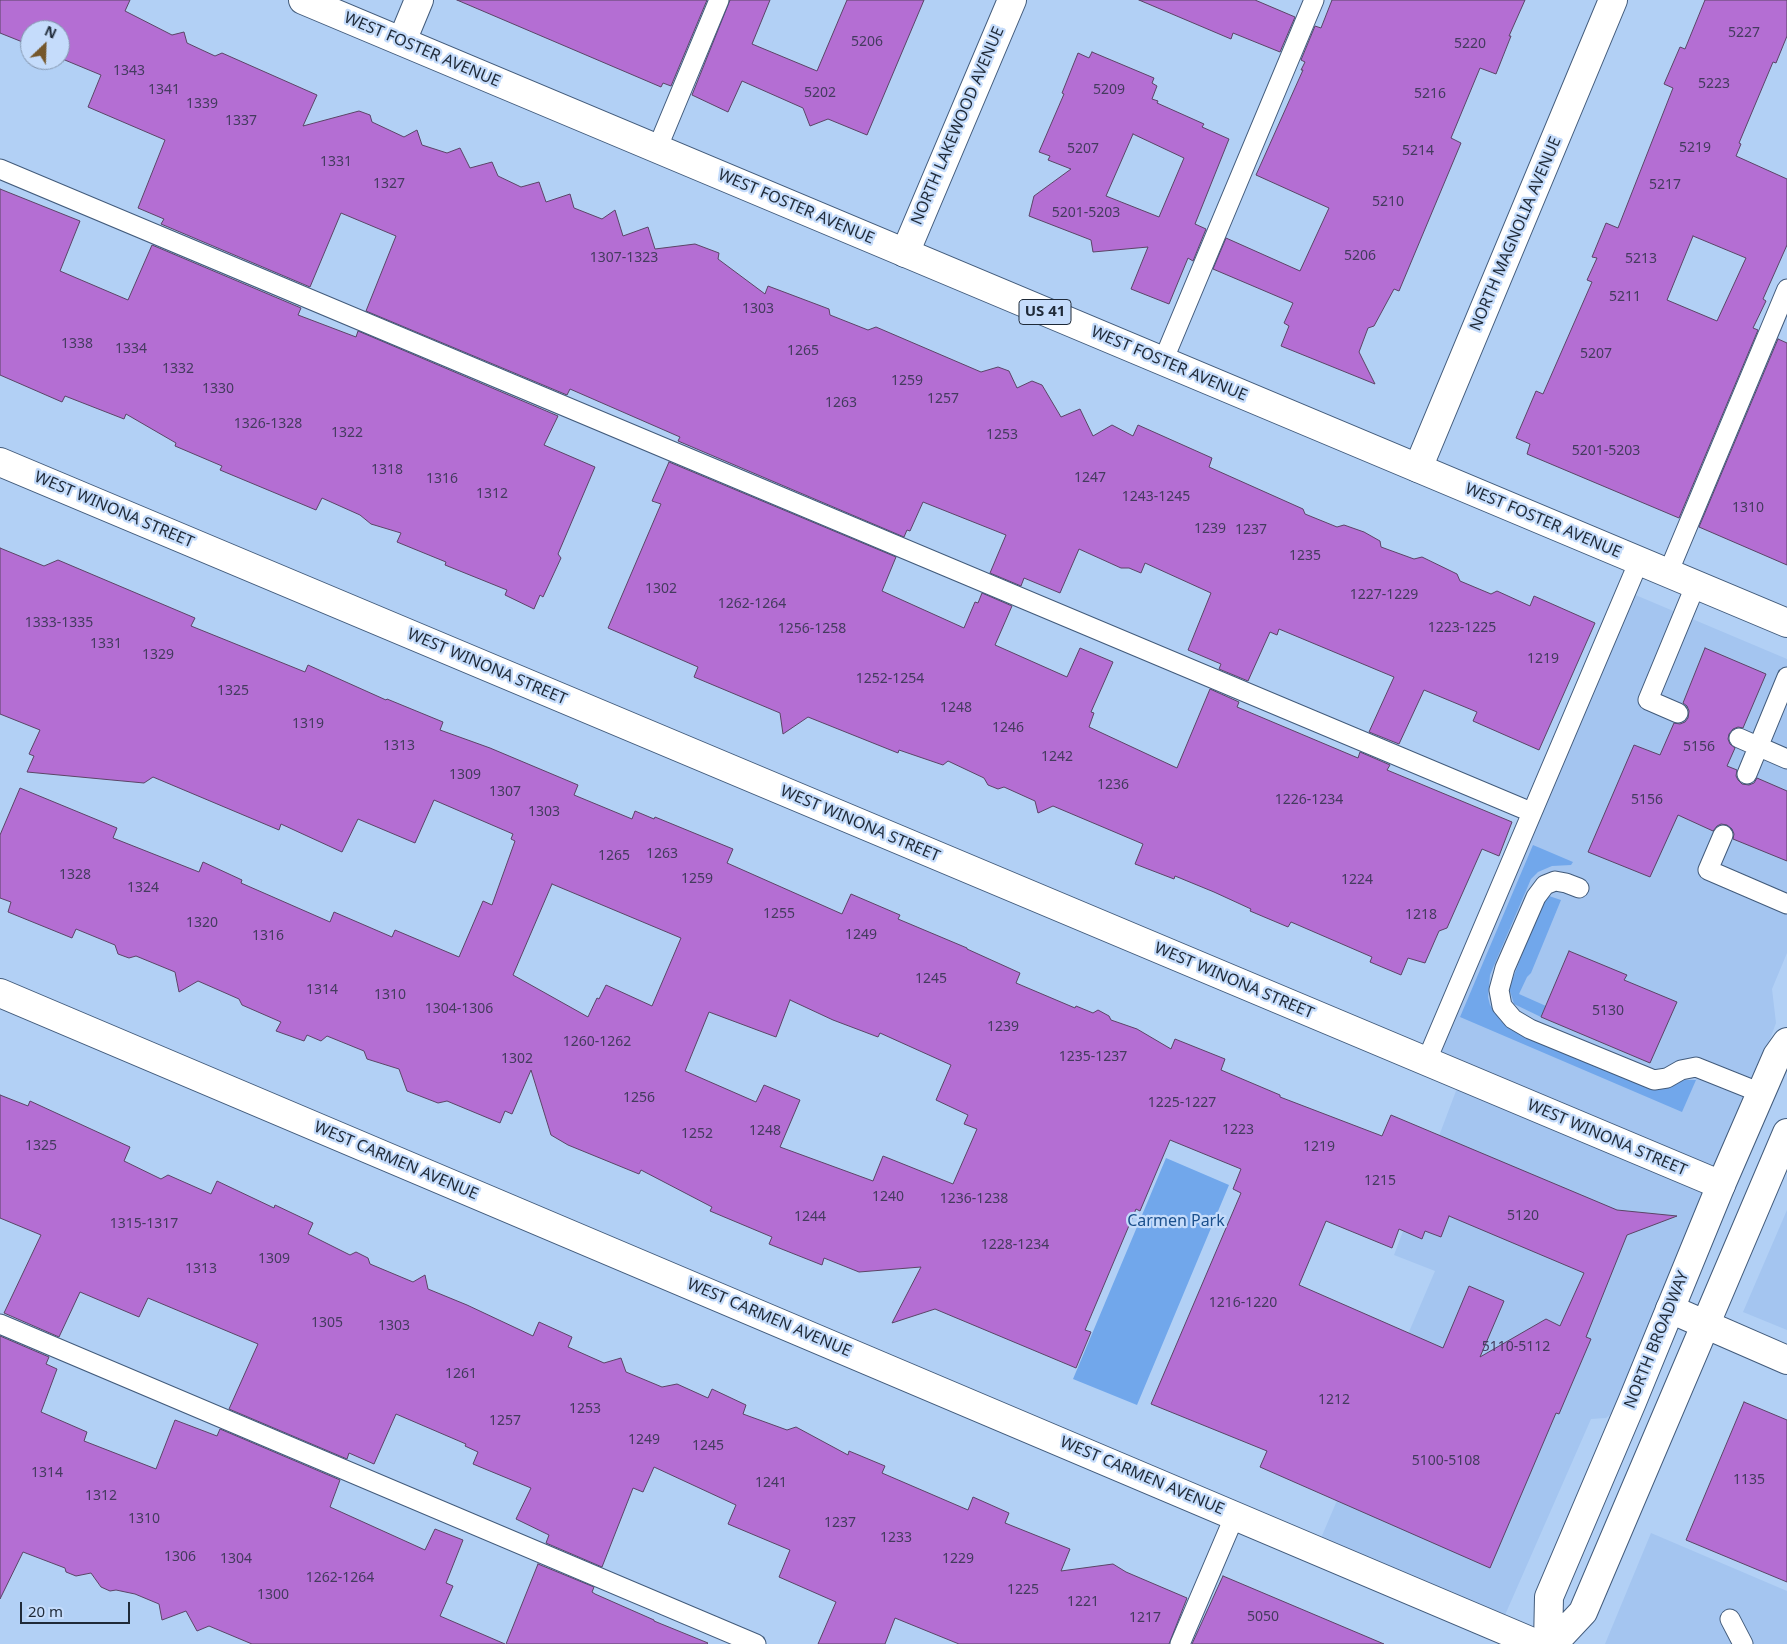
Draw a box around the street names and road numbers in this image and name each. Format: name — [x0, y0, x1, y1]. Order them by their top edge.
street label: WEST FOSTER AVENUE — [341, 8, 503, 92]
street label: NORTH LAKEWOOD AVENUE — [907, 24, 1009, 228]
street label: NORTH MAGNOLIA AVENUE — [1466, 134, 1566, 334]
street label: WEST FOSTER AVENUE — [715, 165, 877, 249]
road number: US 41 — [1019, 300, 1071, 324]
street label: WEST FOSTER AVENUE — [1088, 322, 1250, 406]
street label: WEST WINONA STREET — [31, 468, 197, 552]
street label: WEST FOSTER AVENUE — [1462, 479, 1624, 563]
street label: WEST WINONA STREET — [404, 625, 570, 709]
street label: WEST WINONA STREET — [777, 782, 943, 866]
street label: WEST WINONA STREET — [1151, 939, 1317, 1023]
street label: WEST WINONA STREET — [1524, 1096, 1690, 1180]
street label: WEST CARMEN AVENUE — [311, 1118, 481, 1204]
street label: NORTH BROADWAY — [1621, 1269, 1693, 1411]
street label: WEST CARMEN AVENUE — [684, 1275, 854, 1361]
street label: WEST CARMEN AVENUE — [1057, 1433, 1227, 1519]

